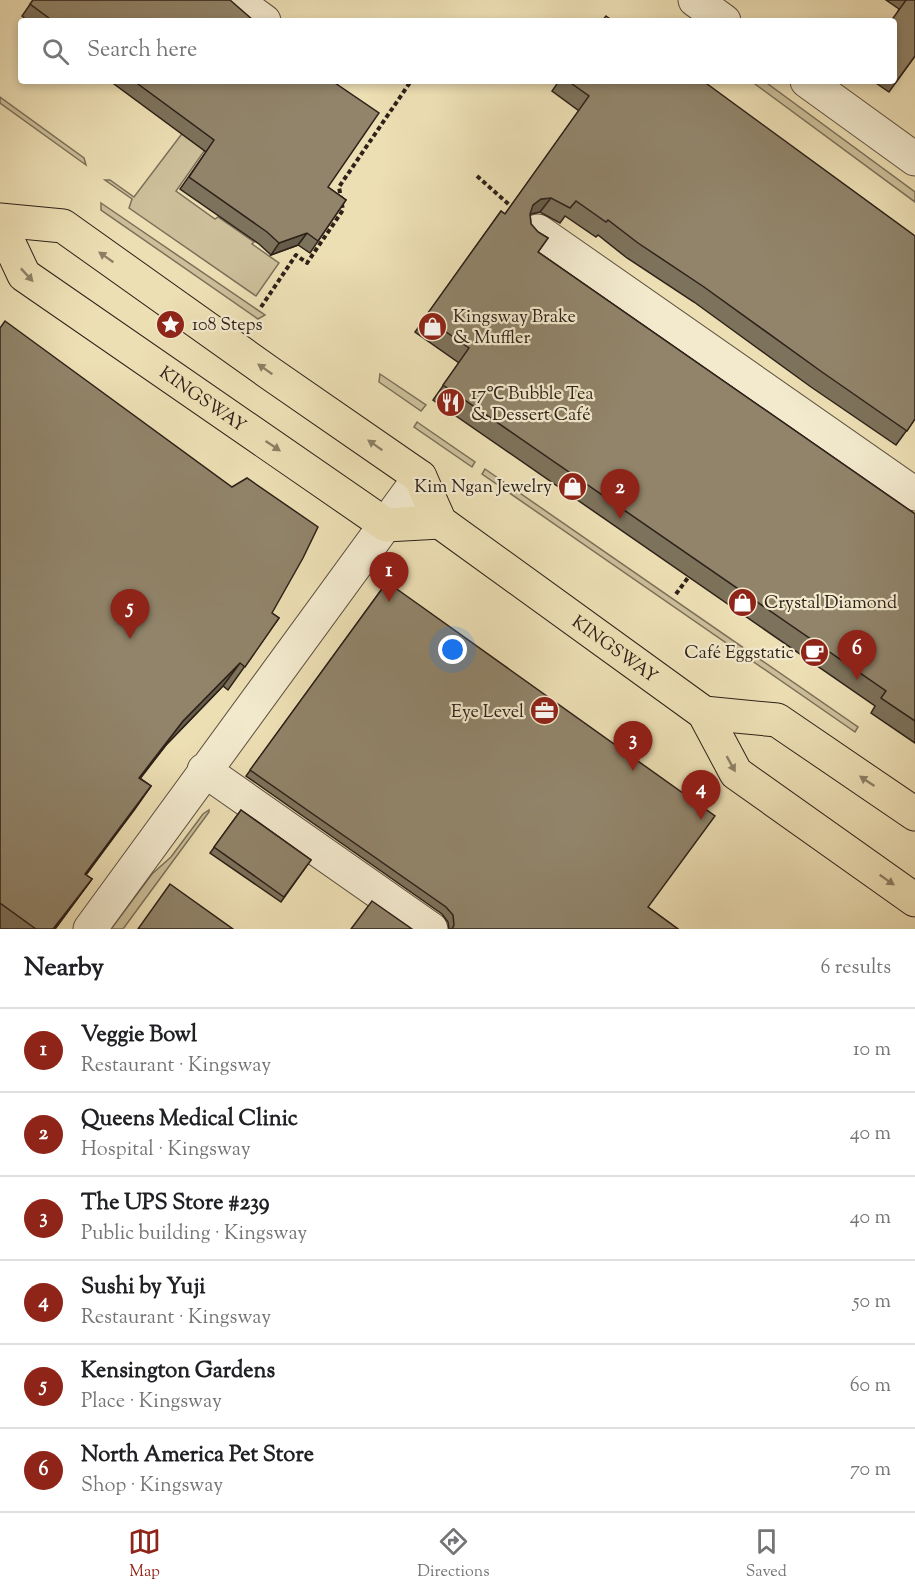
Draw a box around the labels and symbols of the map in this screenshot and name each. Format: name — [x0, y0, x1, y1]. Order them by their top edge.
one-way arrow — [98, 251, 113, 263]
one-way arrow — [20, 268, 34, 282]
place label: Kingsway Brake & Muffler — [453, 305, 576, 352]
place icon: 108 Steps — [155, 308, 187, 340]
shop icon: Kingsway Brake & Muffler — [416, 310, 448, 342]
place label: 108 Steps — [192, 313, 262, 339]
street label: KINGSWAY — [153, 361, 251, 440]
one-way arrow — [257, 363, 273, 375]
place label: 17℃ Bubble Tea & Dessert Café — [471, 382, 594, 429]
restaurant icon: 17℃ Bubble Tea & Dessert Café — [434, 387, 466, 419]
one-way arrow — [368, 439, 384, 451]
one-way arrow — [264, 440, 280, 452]
shop icon: Kim Ngan Jewelry — [557, 470, 589, 502]
pin: 2 — [600, 470, 640, 519]
place label: Kim Ngan Jewelry — [414, 475, 552, 501]
pin: 1 — [370, 552, 408, 602]
shop icon: Crystal Diamond — [727, 586, 759, 618]
pin: 5 — [110, 590, 150, 639]
place label: Crystal Diamond — [764, 591, 897, 617]
street label: KINGSWAY — [565, 610, 662, 690]
pin: 6 — [838, 630, 876, 680]
your location — [438, 635, 467, 664]
cafe icon: Café Eggstatic — [799, 636, 831, 668]
place label: Café Eggstatic — [684, 641, 794, 667]
office icon: Eye Level — [529, 695, 561, 727]
place label: Eye Level — [451, 700, 524, 726]
pin: 3 — [614, 722, 652, 771]
one-way arrow — [726, 756, 737, 772]
pin: 4 — [682, 770, 720, 820]
one-way arrow — [859, 775, 875, 787]
one-way arrow — [878, 874, 894, 886]

